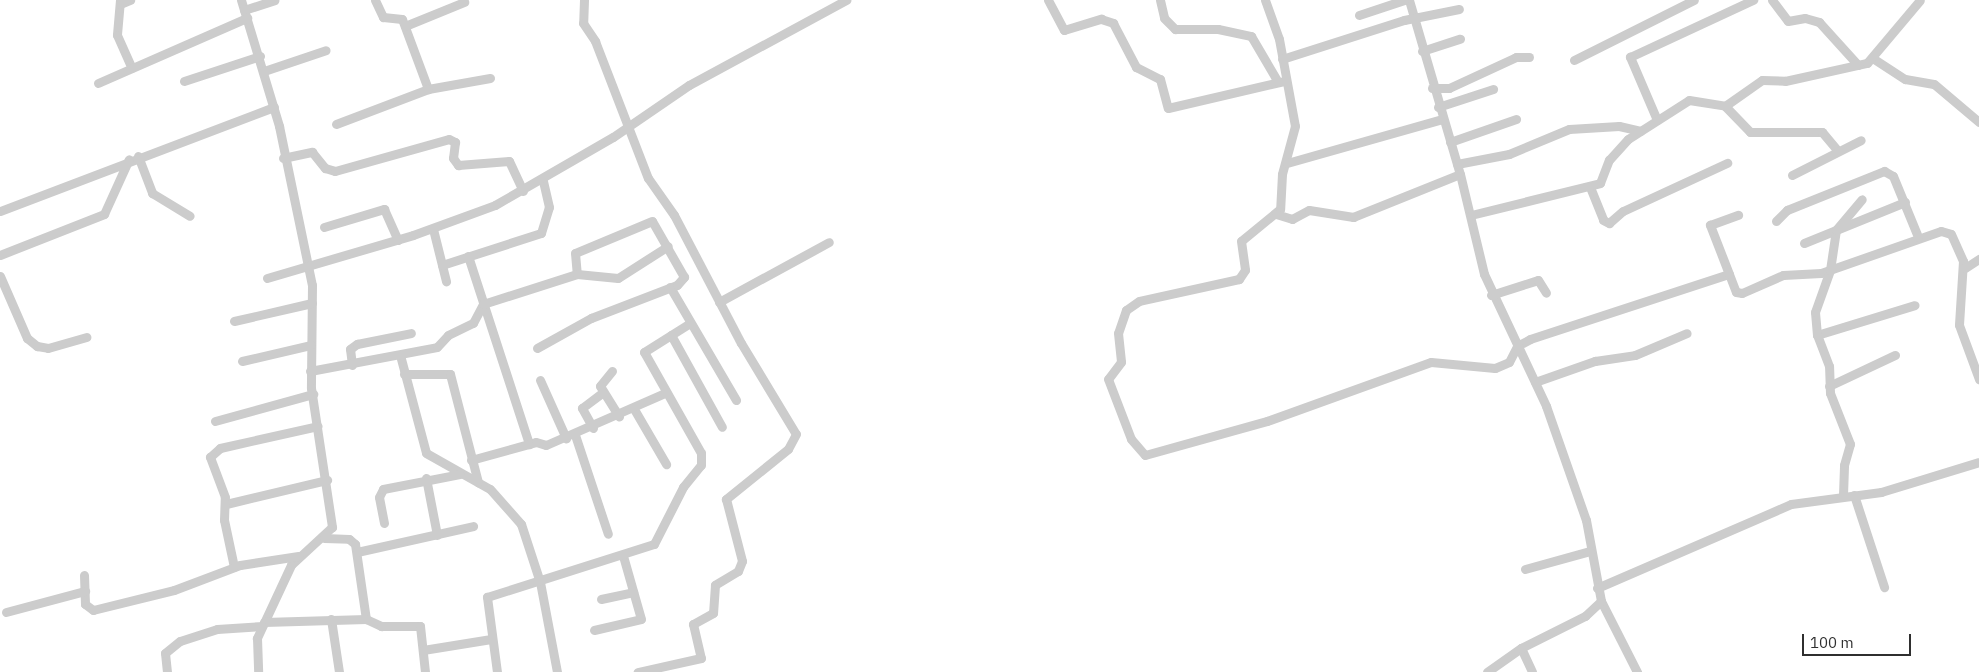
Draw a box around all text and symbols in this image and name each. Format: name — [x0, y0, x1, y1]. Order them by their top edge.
scale bar — [1804, 624, 1913, 656]
text: 100 m — [1810, 633, 1854, 652]

